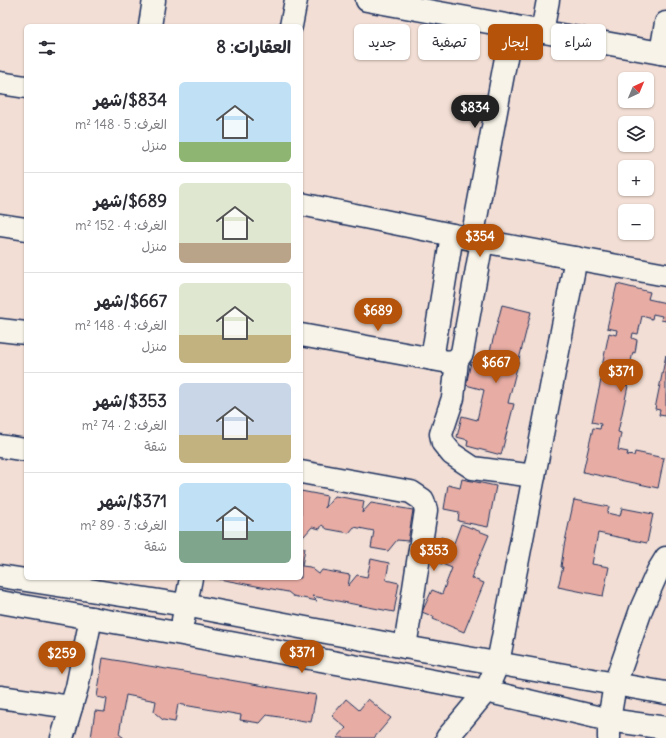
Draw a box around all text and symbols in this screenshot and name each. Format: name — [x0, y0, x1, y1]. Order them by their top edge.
chip: جديد — [354, 24, 410, 60]
chip: تصفية — [418, 24, 480, 60]
chip: إيجار — [488, 24, 543, 60]
chip: شراء — [551, 24, 606, 60]
text: العقارات: 8 — [216, 36, 291, 58]
icon: filters — [36, 37, 58, 59]
north arrow — [618, 72, 654, 108]
map controls — [618, 72, 654, 240]
text: $834/شهر — [94, 89, 167, 111]
pin: $834 — [451, 95, 499, 129]
icon: home — [211, 98, 259, 146]
text: $834 — [460, 99, 490, 116]
text: الغرف: 5 · 148 m² — [75, 116, 167, 133]
button: layers — [618, 116, 654, 152]
text: منزل — [141, 137, 167, 154]
button: + — [618, 160, 654, 196]
text: $689/شهر — [94, 190, 167, 212]
icon: home — [211, 199, 259, 247]
button: − — [618, 204, 654, 240]
text: الغرف: 4 · 152 m² — [75, 217, 167, 234]
pin: $354 — [456, 224, 504, 258]
text: $354 — [465, 228, 495, 245]
text: منزل — [141, 238, 167, 255]
text: $667/شهر — [95, 290, 167, 312]
pin: $689 — [354, 298, 402, 332]
icon: home — [211, 299, 259, 347]
text: $689 — [363, 302, 393, 319]
text: الغرف: 4 · 148 m² — [75, 317, 167, 334]
text: منزل — [141, 338, 167, 355]
pin: $667 — [472, 350, 520, 384]
text: $667 — [482, 354, 510, 371]
pin: $371 — [597, 359, 645, 393]
text: $371 — [608, 363, 634, 380]
text: $353/شهر — [94, 390, 167, 412]
icon: home — [211, 399, 259, 447]
text: الغرف: 2 · 74 m² — [82, 417, 167, 434]
text: شقة — [144, 438, 167, 455]
text: $371/شهر — [98, 490, 167, 512]
icon: home — [211, 499, 259, 547]
text: الغرف: 3 · 89 m² — [80, 517, 167, 534]
text: شقة — [144, 538, 167, 555]
pin: $353 — [410, 538, 458, 572]
text: $353 — [419, 542, 449, 559]
pin: $371 — [278, 640, 326, 674]
pin: $259 — [38, 641, 86, 675]
text: $371 — [289, 644, 315, 661]
text: $259 — [47, 645, 77, 662]

